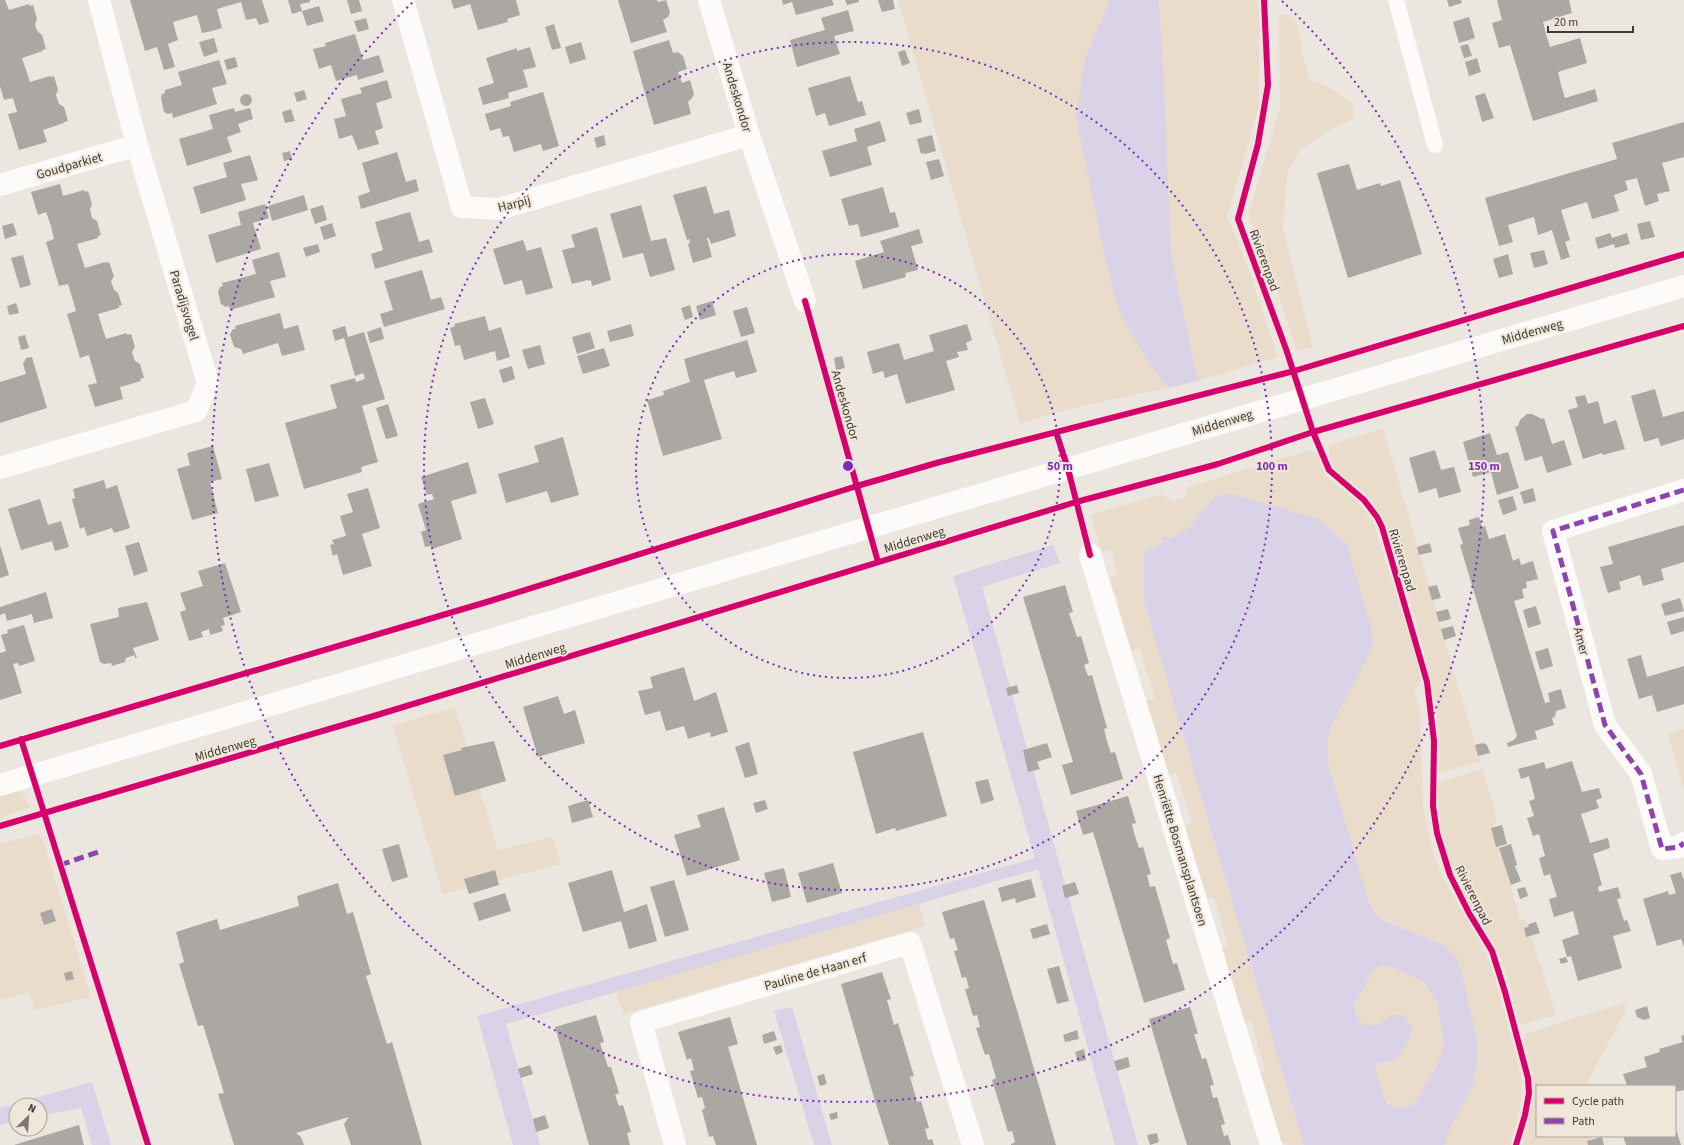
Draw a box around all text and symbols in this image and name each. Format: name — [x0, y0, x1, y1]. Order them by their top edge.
scale bar — [1548, 8, 1633, 34]
text: 20 m — [1554, 14, 1578, 31]
street label: Andeskondor — [718, 60, 756, 135]
street label: Goudparkiet — [34, 148, 105, 184]
street label: Harpij — [496, 191, 533, 217]
street label: Rivierenpad — [1244, 227, 1284, 294]
street label: Paradijsvogel — [165, 268, 203, 343]
street label: Middenweg — [1500, 315, 1565, 349]
street label: Andeskondor — [826, 368, 864, 443]
street label: Middenweg — [1190, 405, 1255, 441]
text: 50 m — [1047, 458, 1073, 475]
text: 100 m — [1256, 458, 1288, 475]
text: 150 m — [1468, 458, 1500, 475]
centre of rings — [841, 459, 855, 473]
street label: Middenweg — [882, 522, 947, 558]
street label: Rivierenpad — [1384, 527, 1420, 594]
street label: Amer — [1569, 625, 1594, 658]
street label: Middenweg — [503, 638, 568, 674]
street label: Middenweg — [193, 732, 258, 766]
street label: Henriëtte Bosmansplantsoen — [1148, 772, 1212, 928]
street label: Rivierenpad — [1450, 862, 1496, 929]
street label: Pauline de Haan erf — [762, 948, 870, 995]
legend — [1536, 1085, 1676, 1137]
text: Cycle path — [1572, 1093, 1624, 1110]
north arrow — [8, 1097, 48, 1137]
text: N — [26, 1100, 39, 1117]
text: Path — [1572, 1113, 1595, 1130]

